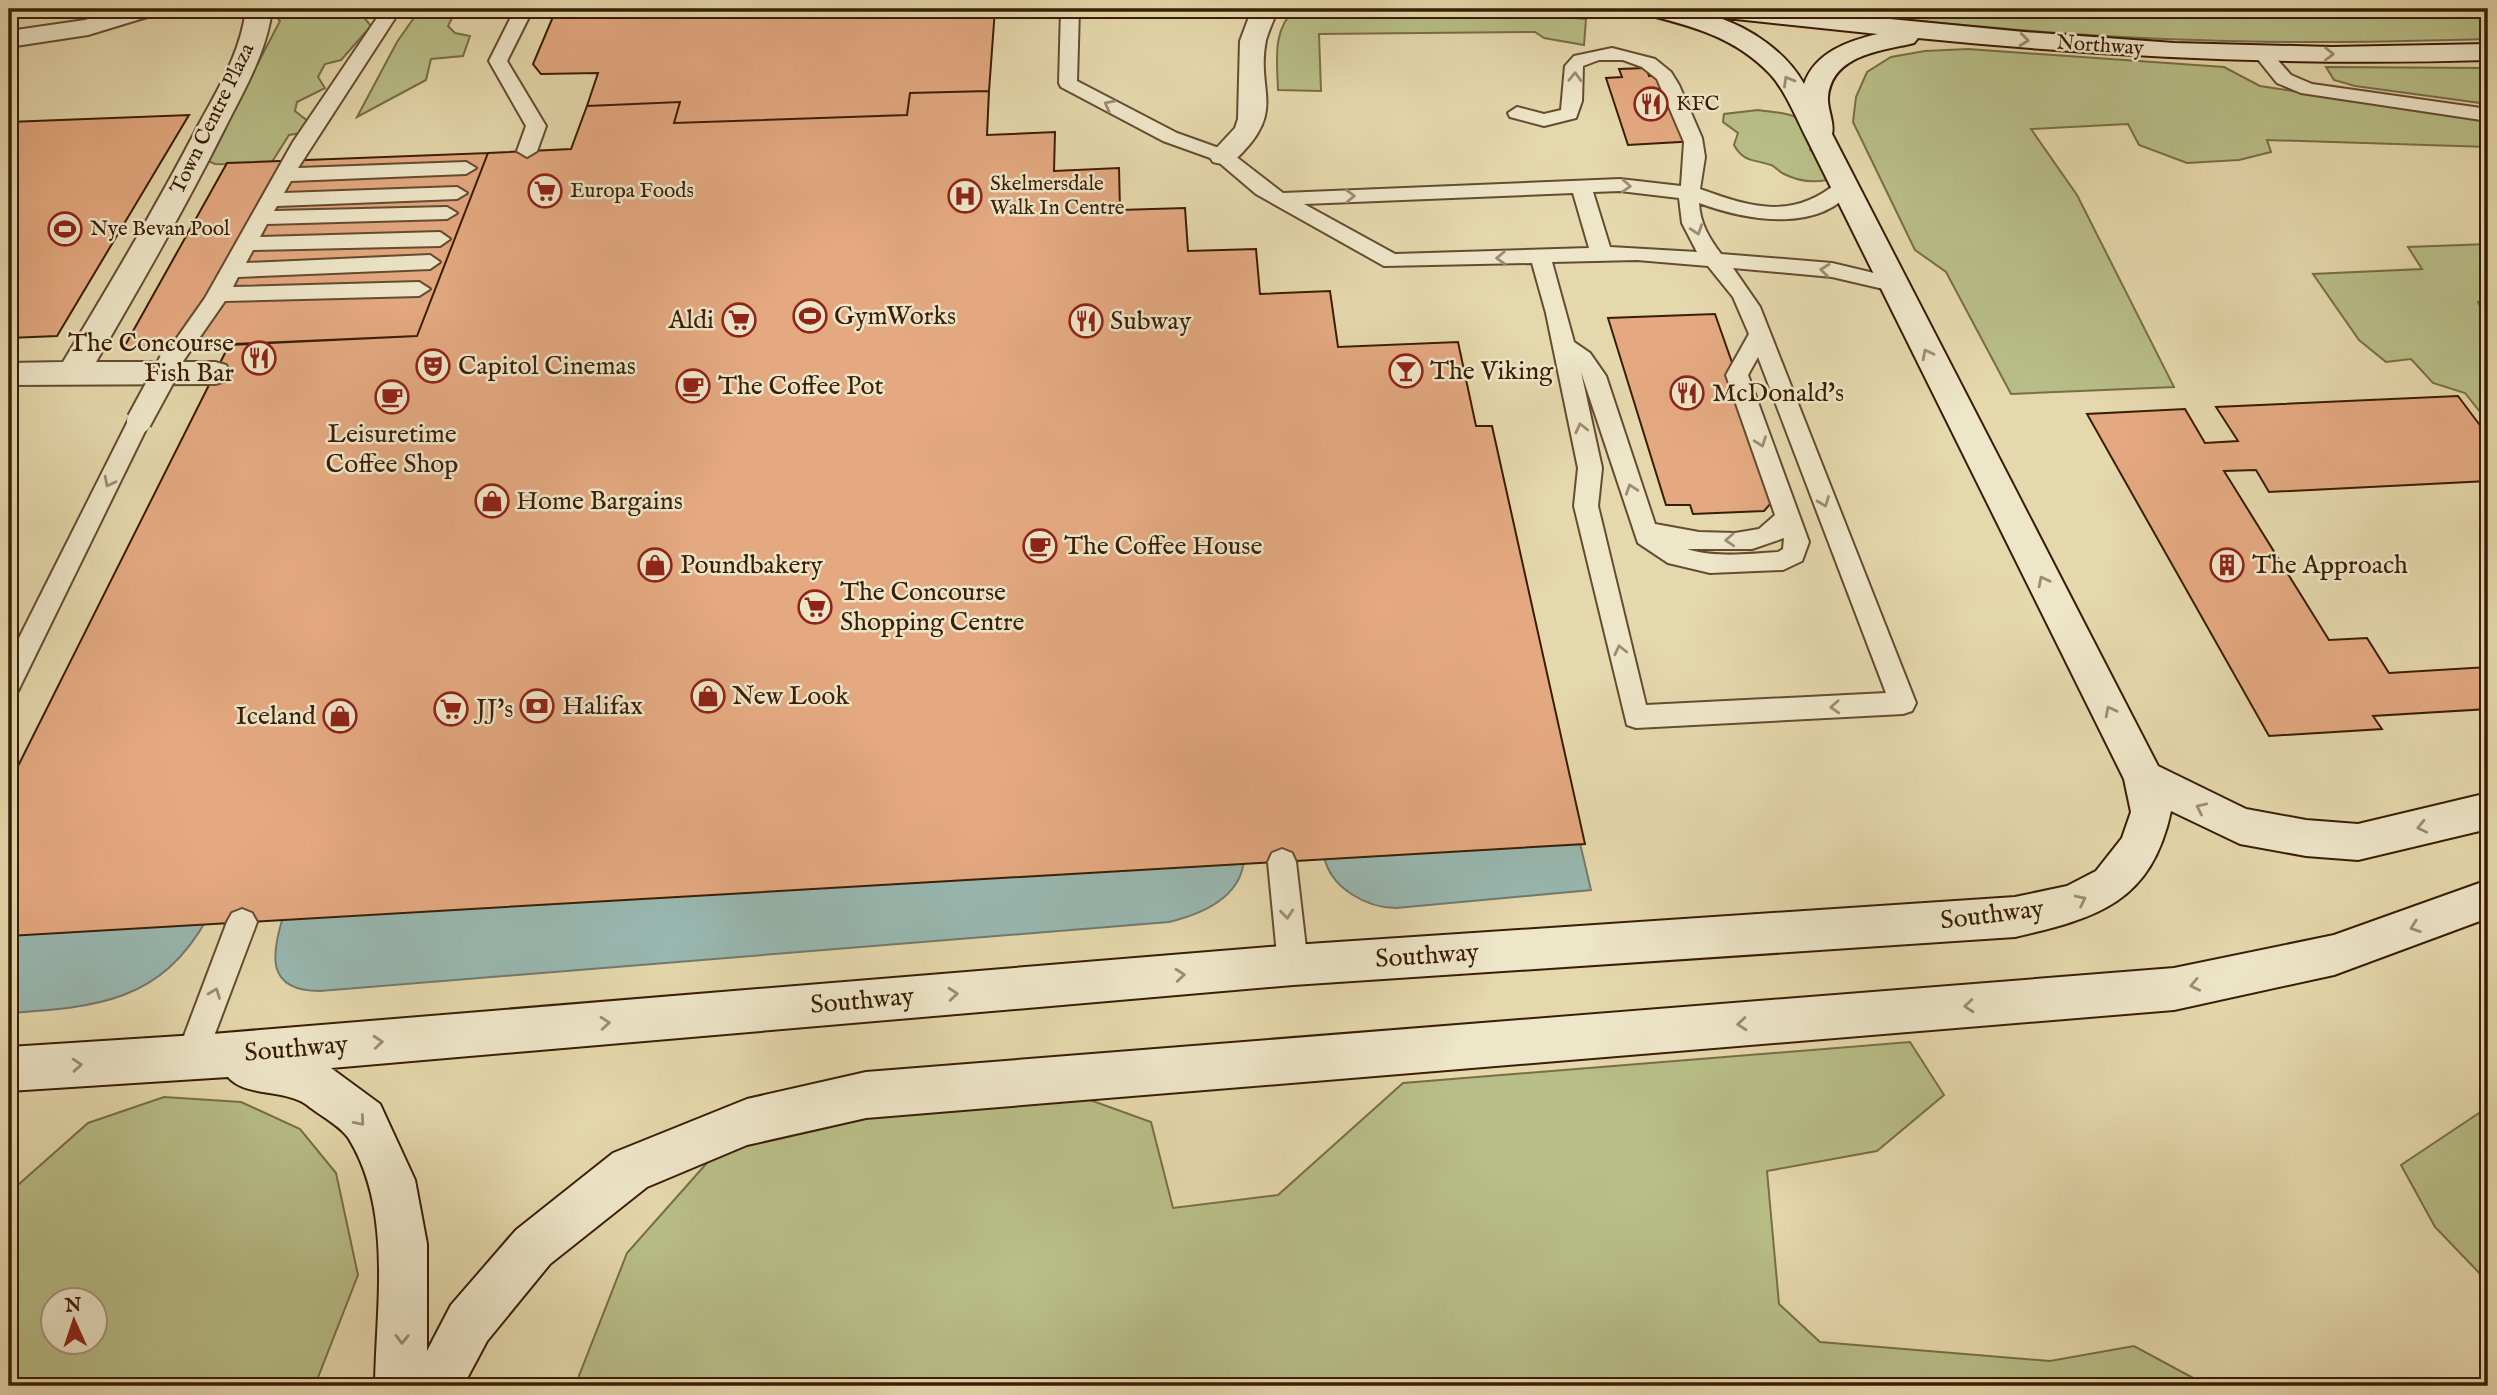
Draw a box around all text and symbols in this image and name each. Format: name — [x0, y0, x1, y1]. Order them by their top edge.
street label: Northway — [2055, 29, 2145, 63]
one-way arrow — [2019, 32, 2030, 47]
street label: Town Centre Plaza — [165, 38, 262, 199]
one-way arrow — [2324, 46, 2335, 61]
one-way arrow — [1567, 71, 1582, 82]
one-way arrow — [1783, 76, 1796, 89]
restaurant icon: KFC — [1632, 85, 1670, 123]
place label: KFC — [1676, 91, 1720, 118]
one-way arrow — [1104, 100, 1117, 113]
place label: Skelmersdale Walk In Centre — [990, 171, 1125, 222]
supermarket icon: Europa Foods — [526, 172, 564, 210]
hospital icon: Skelmersdale Walk In Centre — [946, 177, 984, 215]
place label: Europa Foods — [570, 178, 694, 205]
one-way arrow — [1621, 178, 1632, 193]
one-way arrow — [1345, 189, 1356, 204]
sports icon: Nye Bevan Pool — [46, 210, 84, 248]
place label: Nye Bevan Pool — [90, 216, 230, 243]
one-way arrow — [1689, 224, 1703, 236]
one-way arrow — [1495, 250, 1505, 266]
one-way arrow — [1819, 263, 1830, 278]
sports icon: GymWorks — [791, 297, 829, 335]
place label: GymWorks — [834, 300, 956, 333]
supermarket icon: Aldi — [720, 301, 758, 339]
restaurant icon: Subway — [1067, 302, 1105, 340]
place label: Aldi — [668, 304, 714, 337]
place label: Subway — [1110, 305, 1191, 338]
place label: The Concourse Fish Bar — [68, 327, 234, 390]
restaurant icon: The Concourse Fish Bar — [240, 339, 278, 377]
theatre icon: Capitol Cinemas — [414, 347, 452, 385]
one-way arrow — [1922, 349, 1935, 361]
place label: Capitol Cinemas — [458, 350, 636, 383]
bar icon: The Viking — [1387, 352, 1425, 390]
place label: The Viking — [1430, 355, 1554, 388]
cafe icon: The Coffee Pot — [674, 367, 712, 405]
place label: The Coffee Pot — [718, 370, 884, 403]
restaurant icon: McDonald's — [1668, 374, 1706, 412]
place label: McDonald's — [1712, 377, 1844, 410]
cafe icon: Leisuretime Coffee Shop — [373, 378, 411, 416]
place label: Leisuretime Coffee Shop — [326, 418, 458, 481]
one-way arrow — [1574, 422, 1589, 434]
one-way arrow — [1753, 436, 1767, 448]
one-way arrow — [103, 475, 117, 487]
shop icon: Home Bargains — [473, 482, 511, 520]
one-way arrow — [1625, 483, 1640, 495]
place label: Home Bargains — [516, 485, 683, 518]
one-way arrow — [1815, 495, 1829, 507]
cafe icon: The Coffee House — [1021, 527, 1059, 565]
place label: The Coffee House — [1064, 530, 1262, 563]
one-way arrow — [1724, 533, 1735, 548]
shop icon: Poundbakery — [636, 546, 674, 584]
building icon: The Approach — [2208, 546, 2246, 584]
place label: Poundbakery — [680, 549, 823, 582]
place label: The Approach — [2252, 549, 2408, 582]
place label: The Concourse Shopping Centre — [840, 576, 1025, 639]
one-way arrow — [2038, 576, 2052, 588]
supermarket icon: The Concourse Shopping Centre — [796, 588, 834, 626]
one-way arrow — [1614, 645, 1628, 657]
shop icon: New Look — [689, 677, 727, 715]
place label: New Look — [732, 680, 850, 713]
bank icon: Halifax — [518, 687, 556, 725]
supermarket icon: JJ's — [432, 690, 470, 728]
place label: Halifax — [562, 690, 643, 723]
place label: JJ's — [473, 693, 513, 726]
shop icon: Iceland — [321, 697, 359, 735]
one-way arrow — [1829, 699, 1840, 714]
place label: Iceland — [236, 700, 316, 733]
one-way arrow — [2104, 706, 2118, 718]
one-way arrow — [2196, 802, 2209, 816]
one-way arrow — [2416, 819, 2428, 833]
street label: Southway — [1938, 892, 2046, 938]
one-way arrow — [2074, 894, 2086, 908]
one-way arrow — [1280, 908, 1295, 920]
one-way arrow — [2409, 919, 2421, 933]
street label: Southway — [1374, 936, 1480, 976]
one-way arrow — [1175, 968, 1186, 983]
one-way arrow — [2189, 976, 2201, 991]
street label: Southway — [809, 980, 915, 1022]
one-way arrow — [948, 987, 959, 1002]
one-way arrow — [207, 988, 221, 1000]
one-way arrow — [1963, 998, 1974, 1013]
one-way arrow — [599, 1016, 610, 1031]
one-way arrow — [1736, 1016, 1747, 1031]
street label: Southway — [243, 1028, 349, 1070]
one-way arrow — [373, 1035, 384, 1050]
one-way arrow — [72, 1057, 83, 1072]
one-way arrow — [352, 1113, 365, 1126]
north arrow — [38, 1286, 108, 1356]
text: N — [63, 1294, 83, 1318]
one-way arrow — [394, 1334, 410, 1345]

